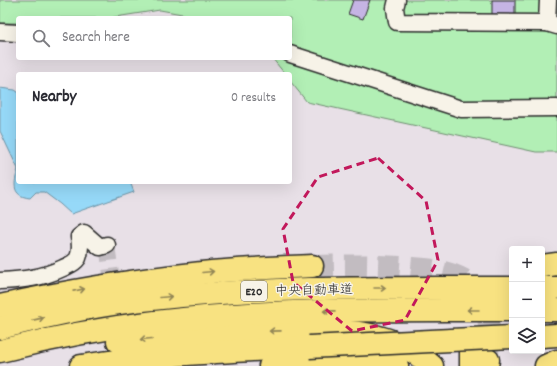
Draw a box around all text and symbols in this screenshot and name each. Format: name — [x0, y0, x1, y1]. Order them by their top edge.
search box — [16, 16, 292, 60]
icon: search — [30, 27, 52, 49]
text: Search here — [62, 27, 130, 49]
text: Nearby — [32, 86, 76, 110]
text: 0 results — [231, 89, 276, 108]
map controls — [509, 246, 545, 354]
button: + — [509, 246, 545, 282]
one-way arrow — [201, 269, 214, 276]
road number: E20 — [241, 281, 267, 301]
street label: 中央自動車道 — [275, 281, 353, 302]
button: − — [509, 282, 545, 318]
one-way arrow — [373, 284, 386, 292]
one-way arrow — [73, 286, 86, 294]
one-way arrow — [159, 294, 172, 301]
one-way arrow — [467, 306, 480, 314]
one-way arrow — [323, 307, 336, 315]
one-way arrow — [31, 314, 44, 322]
button: layers — [509, 318, 545, 354]
one-way arrow — [269, 327, 282, 335]
one-way arrow — [140, 335, 153, 342]

